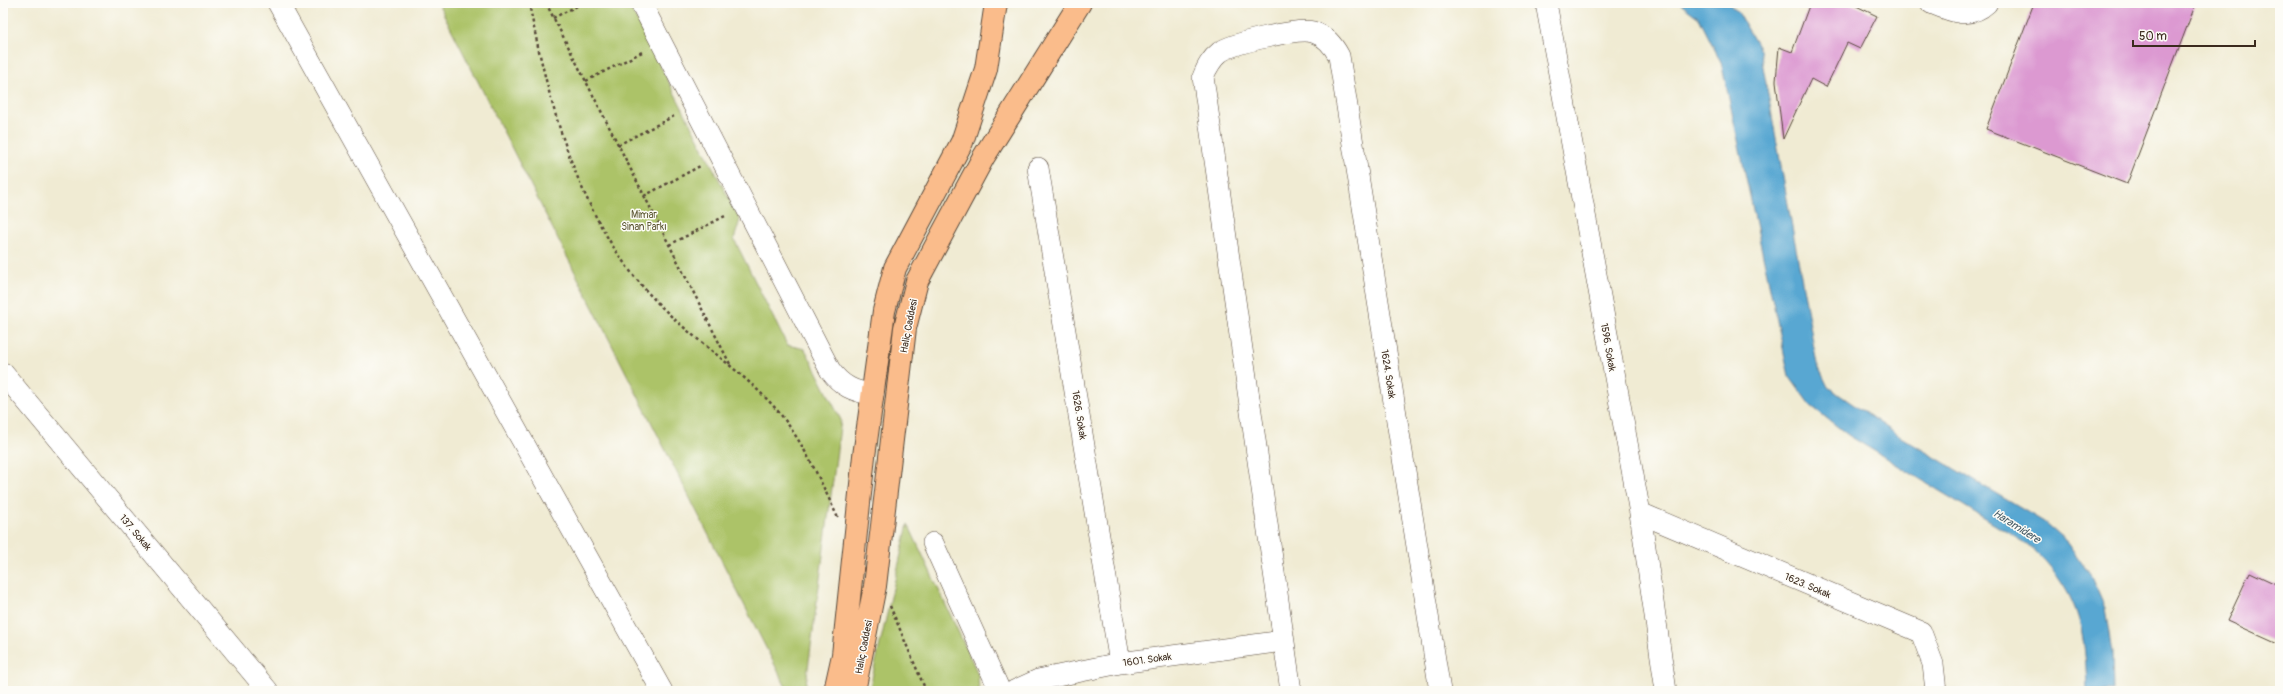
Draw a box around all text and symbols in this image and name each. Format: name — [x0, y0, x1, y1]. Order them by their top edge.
scale bar — [2133, 22, 2255, 48]
text: 50 m — [2139, 29, 2167, 44]
park label: Mimar Sinan Parkı — [621, 209, 667, 233]
street label: Haliç Caddesi — [898, 298, 920, 354]
street label: 1596. Sokak — [1598, 322, 1618, 373]
street label: 1624. Sokak — [1378, 349, 1398, 400]
street label: 1626. Sokak — [1069, 390, 1089, 441]
water label: Haramidere — [1991, 507, 2044, 547]
street label: 137. Sokak — [117, 512, 154, 554]
street label: 1623. Sokak — [1783, 571, 1833, 601]
street label: Haliç Caddesi — [853, 619, 875, 675]
street label: 1601. Sokak — [1122, 651, 1173, 669]

